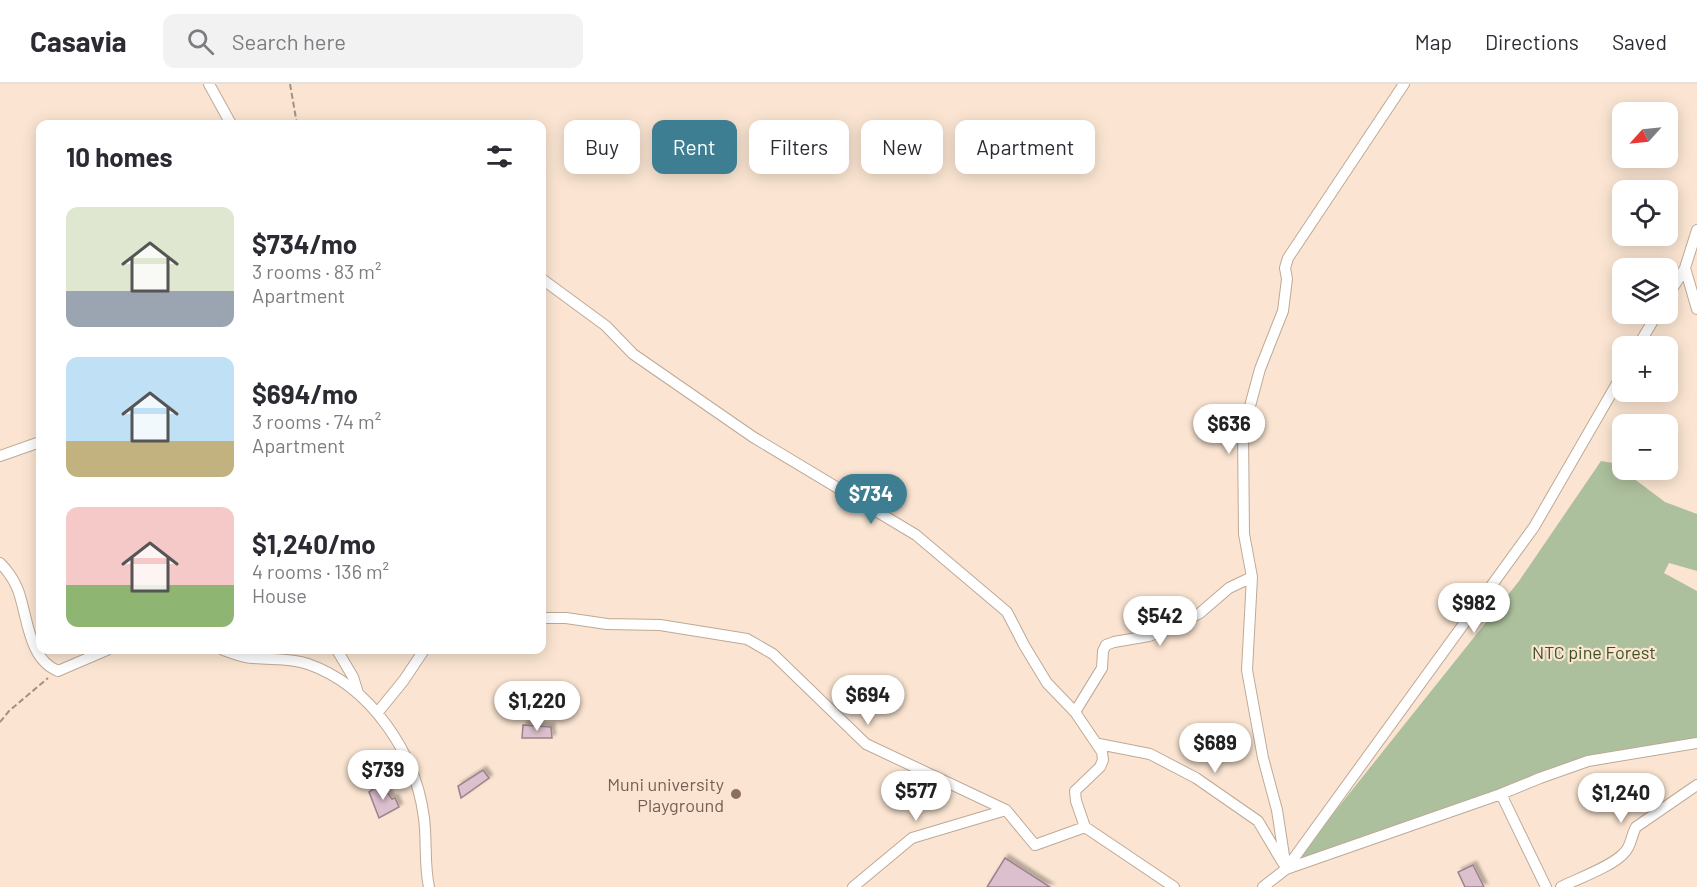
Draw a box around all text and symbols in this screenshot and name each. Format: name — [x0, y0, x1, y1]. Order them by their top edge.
search box — [163, 14, 583, 68]
text: Casavia — [30, 24, 127, 58]
icon: search — [184, 25, 217, 58]
text: Search here — [232, 28, 346, 54]
text: Map — [1415, 29, 1452, 54]
text: Directions — [1485, 29, 1579, 54]
text: Saved — [1612, 29, 1667, 54]
north arrow — [1612, 102, 1678, 168]
map controls — [1612, 102, 1678, 480]
chip: Buy — [564, 120, 640, 174]
chip: Rent — [652, 120, 737, 174]
chip: Filters — [749, 120, 849, 174]
chip: New — [861, 120, 943, 174]
chip: Apartment — [955, 120, 1095, 174]
icon: filters — [483, 140, 516, 173]
text: 10 homes — [66, 141, 173, 172]
button: locate — [1612, 180, 1678, 246]
text: $734/mo — [252, 228, 357, 259]
icon: home — [114, 231, 186, 303]
button: layers — [1612, 258, 1678, 324]
text: 3 rooms · 83 m² — [252, 259, 381, 283]
text: Apartment — [252, 283, 345, 307]
button: + — [1612, 336, 1678, 402]
text: $694/mo — [252, 378, 358, 409]
icon: home — [114, 381, 186, 453]
pin: $636 — [1193, 404, 1265, 455]
text: 3 rooms · 74 m² — [252, 409, 381, 433]
text: $636 — [1207, 411, 1251, 435]
button: − — [1612, 414, 1678, 480]
text: Apartment — [252, 433, 345, 457]
pin: $734 — [835, 474, 907, 525]
text: $734 — [849, 481, 893, 505]
text: $1,240/mo — [252, 528, 376, 559]
icon: home — [114, 531, 186, 603]
text: 4 rooms · 136 m² — [252, 559, 389, 583]
text: House — [252, 583, 307, 607]
pin: $982 — [1438, 583, 1510, 634]
text: $982 — [1452, 590, 1496, 614]
pin: $542 — [1124, 596, 1196, 647]
text: $542 — [1137, 603, 1183, 627]
park label: NTC pine Forest — [1532, 641, 1656, 663]
pin: $694 — [832, 675, 904, 726]
pin: $1,220 — [488, 681, 586, 732]
text: $694 — [846, 682, 890, 706]
text: $1,220 — [508, 688, 566, 712]
pin: $689 — [1179, 723, 1251, 774]
text: $689 — [1193, 730, 1237, 754]
pin: $739 — [347, 750, 419, 801]
text: $739 — [362, 757, 404, 781]
pin: $577 — [880, 771, 952, 822]
place label: Muni university Playground — [607, 773, 724, 816]
pin: $1,240 — [1572, 773, 1670, 824]
text: $577 — [895, 778, 937, 802]
text: $1,240 — [1592, 780, 1650, 804]
marker: Muni university Playground — [729, 787, 743, 801]

